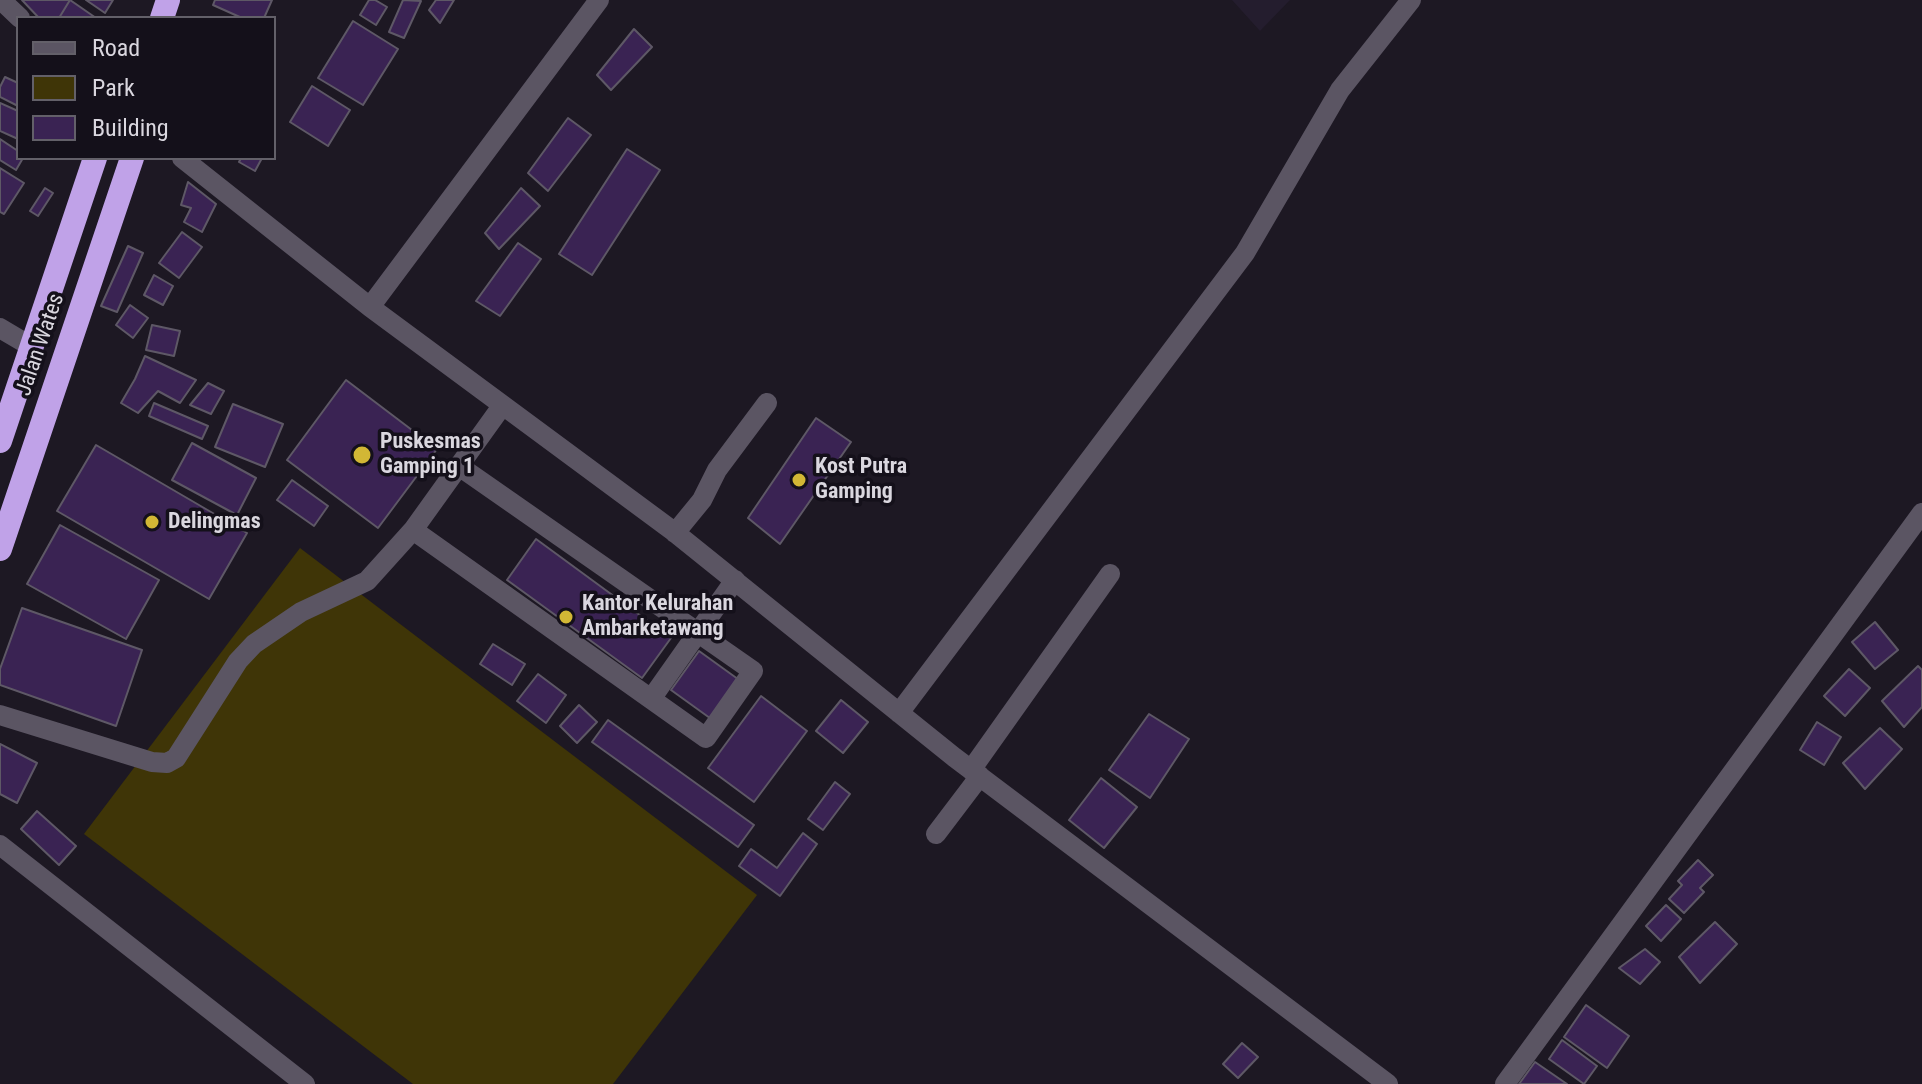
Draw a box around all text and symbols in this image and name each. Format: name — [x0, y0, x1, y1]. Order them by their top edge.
legend — [16, 16, 276, 160]
text: Road — [92, 34, 140, 62]
text: Park — [92, 74, 135, 102]
text: Building — [92, 114, 169, 142]
street label: Jalan Wates — [11, 290, 71, 400]
place label: Puskesmas Gamping 1 — [380, 429, 481, 480]
marker: Puskesmas Gamping 1 — [351, 444, 373, 466]
place label: Kost Putra Gamping — [815, 454, 907, 506]
marker: Kost Putra Gamping — [790, 471, 808, 489]
place label: Delingmas — [168, 509, 261, 535]
marker: Delingmas — [143, 513, 161, 531]
place label: Kantor Kelurahan Ambarketawang — [582, 591, 733, 642]
marker: Kantor Kelurahan Ambarketawang — [557, 608, 575, 626]

